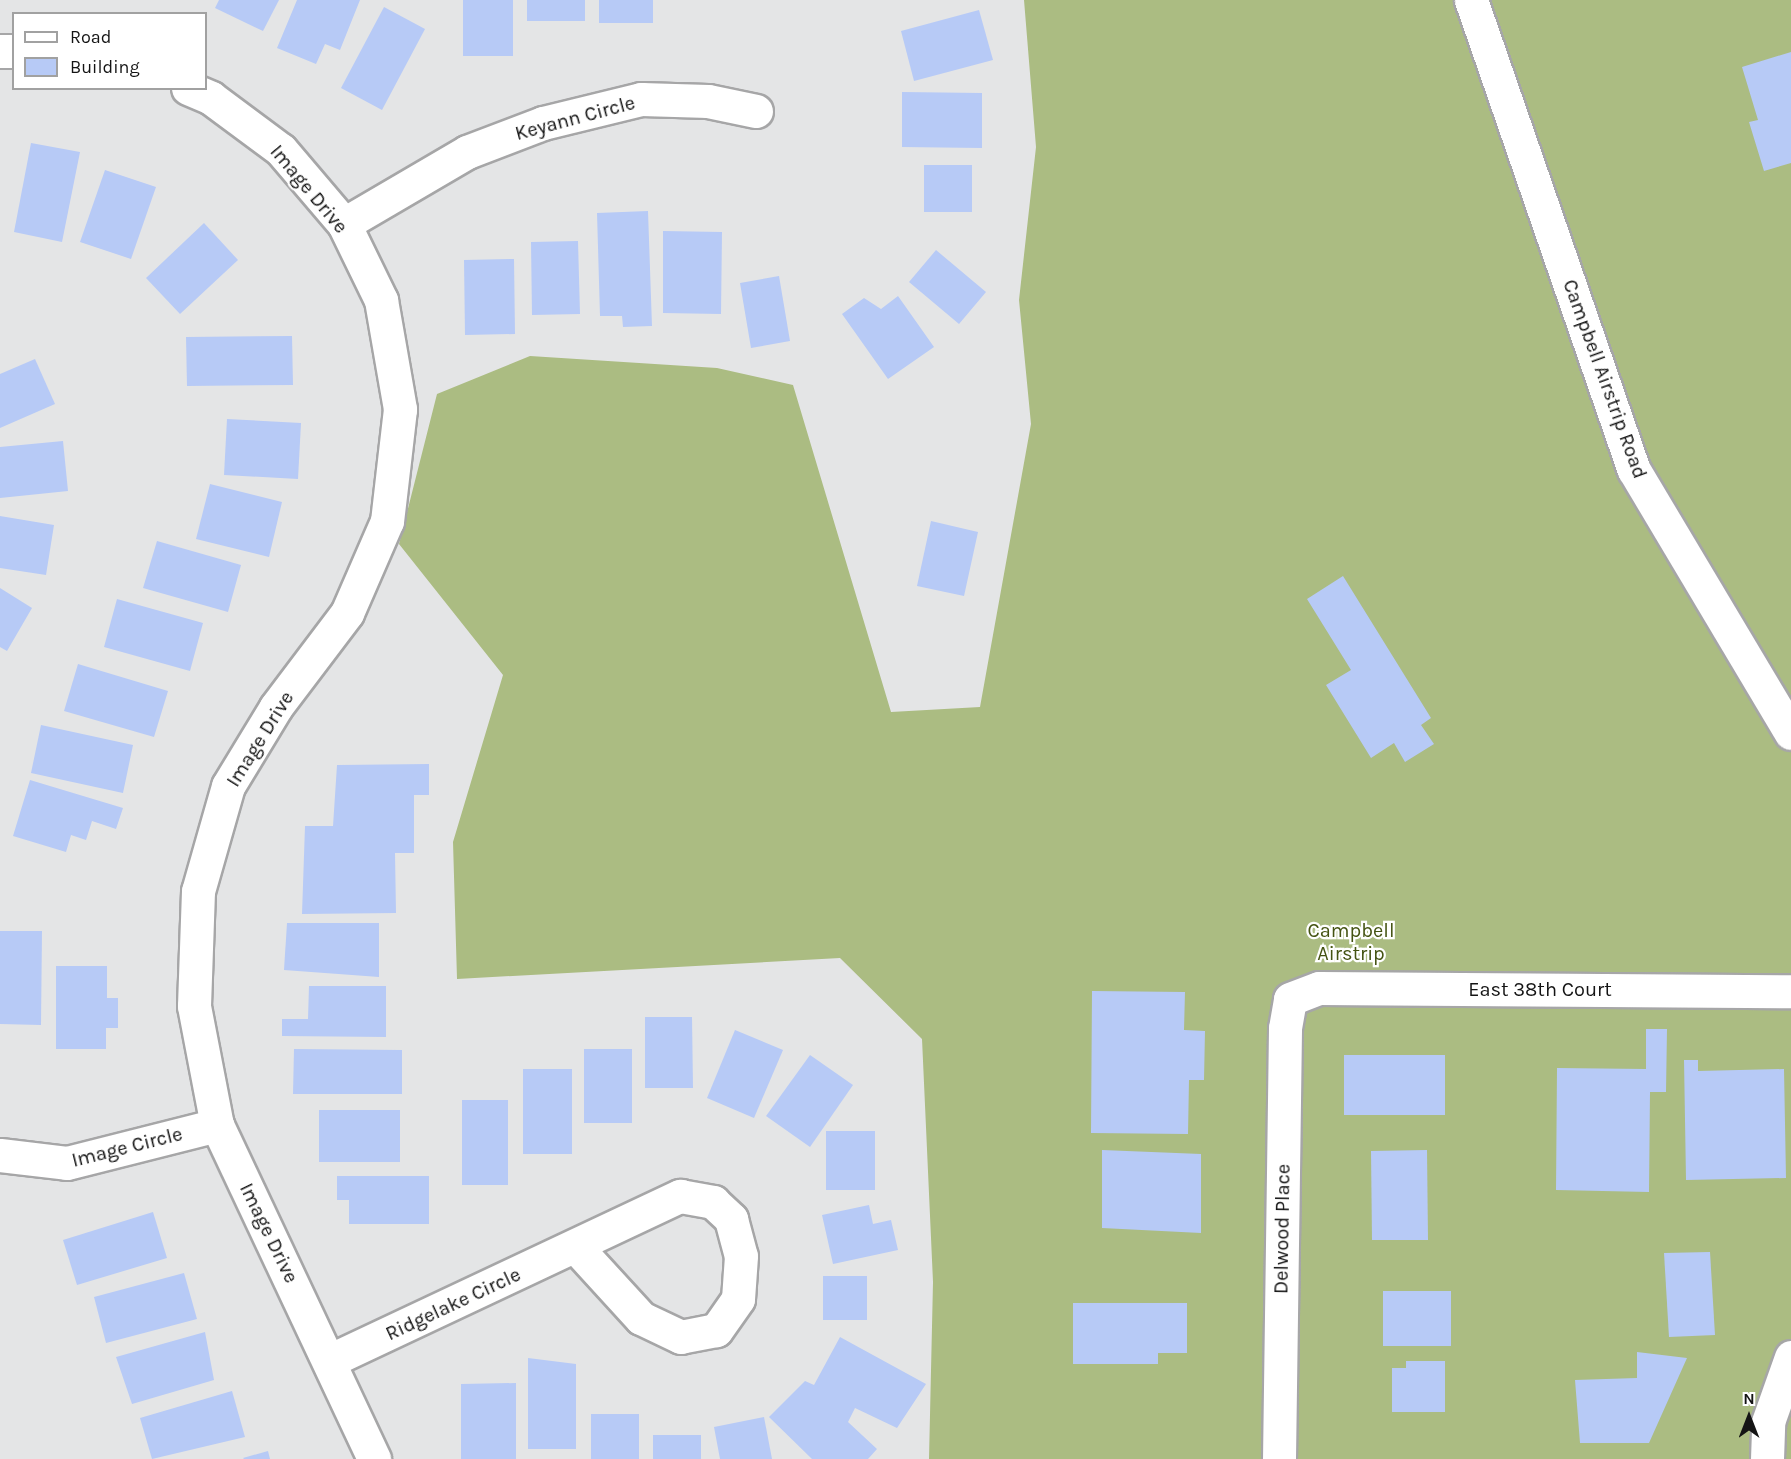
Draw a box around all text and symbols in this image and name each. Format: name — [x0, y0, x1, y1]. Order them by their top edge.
legend — [12, 12, 207, 90]
text: Road — [70, 26, 111, 48]
text: Building — [70, 56, 140, 78]
street label: Keyann Circle — [512, 90, 638, 146]
street label: Image Drive — [265, 140, 353, 238]
street label: Campbell Airstrip Road — [1558, 276, 1652, 482]
street label: Image Drive — [221, 687, 299, 791]
park label: Campbell Airstrip — [1308, 919, 1394, 966]
street label: East 38th Court — [1468, 977, 1612, 1001]
street label: Image Circle — [69, 1122, 185, 1172]
street label: Delwood Place — [1269, 1164, 1295, 1294]
street label: Image Drive — [234, 1179, 304, 1287]
street label: Ridgelake Circle — [382, 1262, 524, 1346]
north arrow — [1719, 1387, 1779, 1447]
text: N — [1743, 1389, 1755, 1408]

